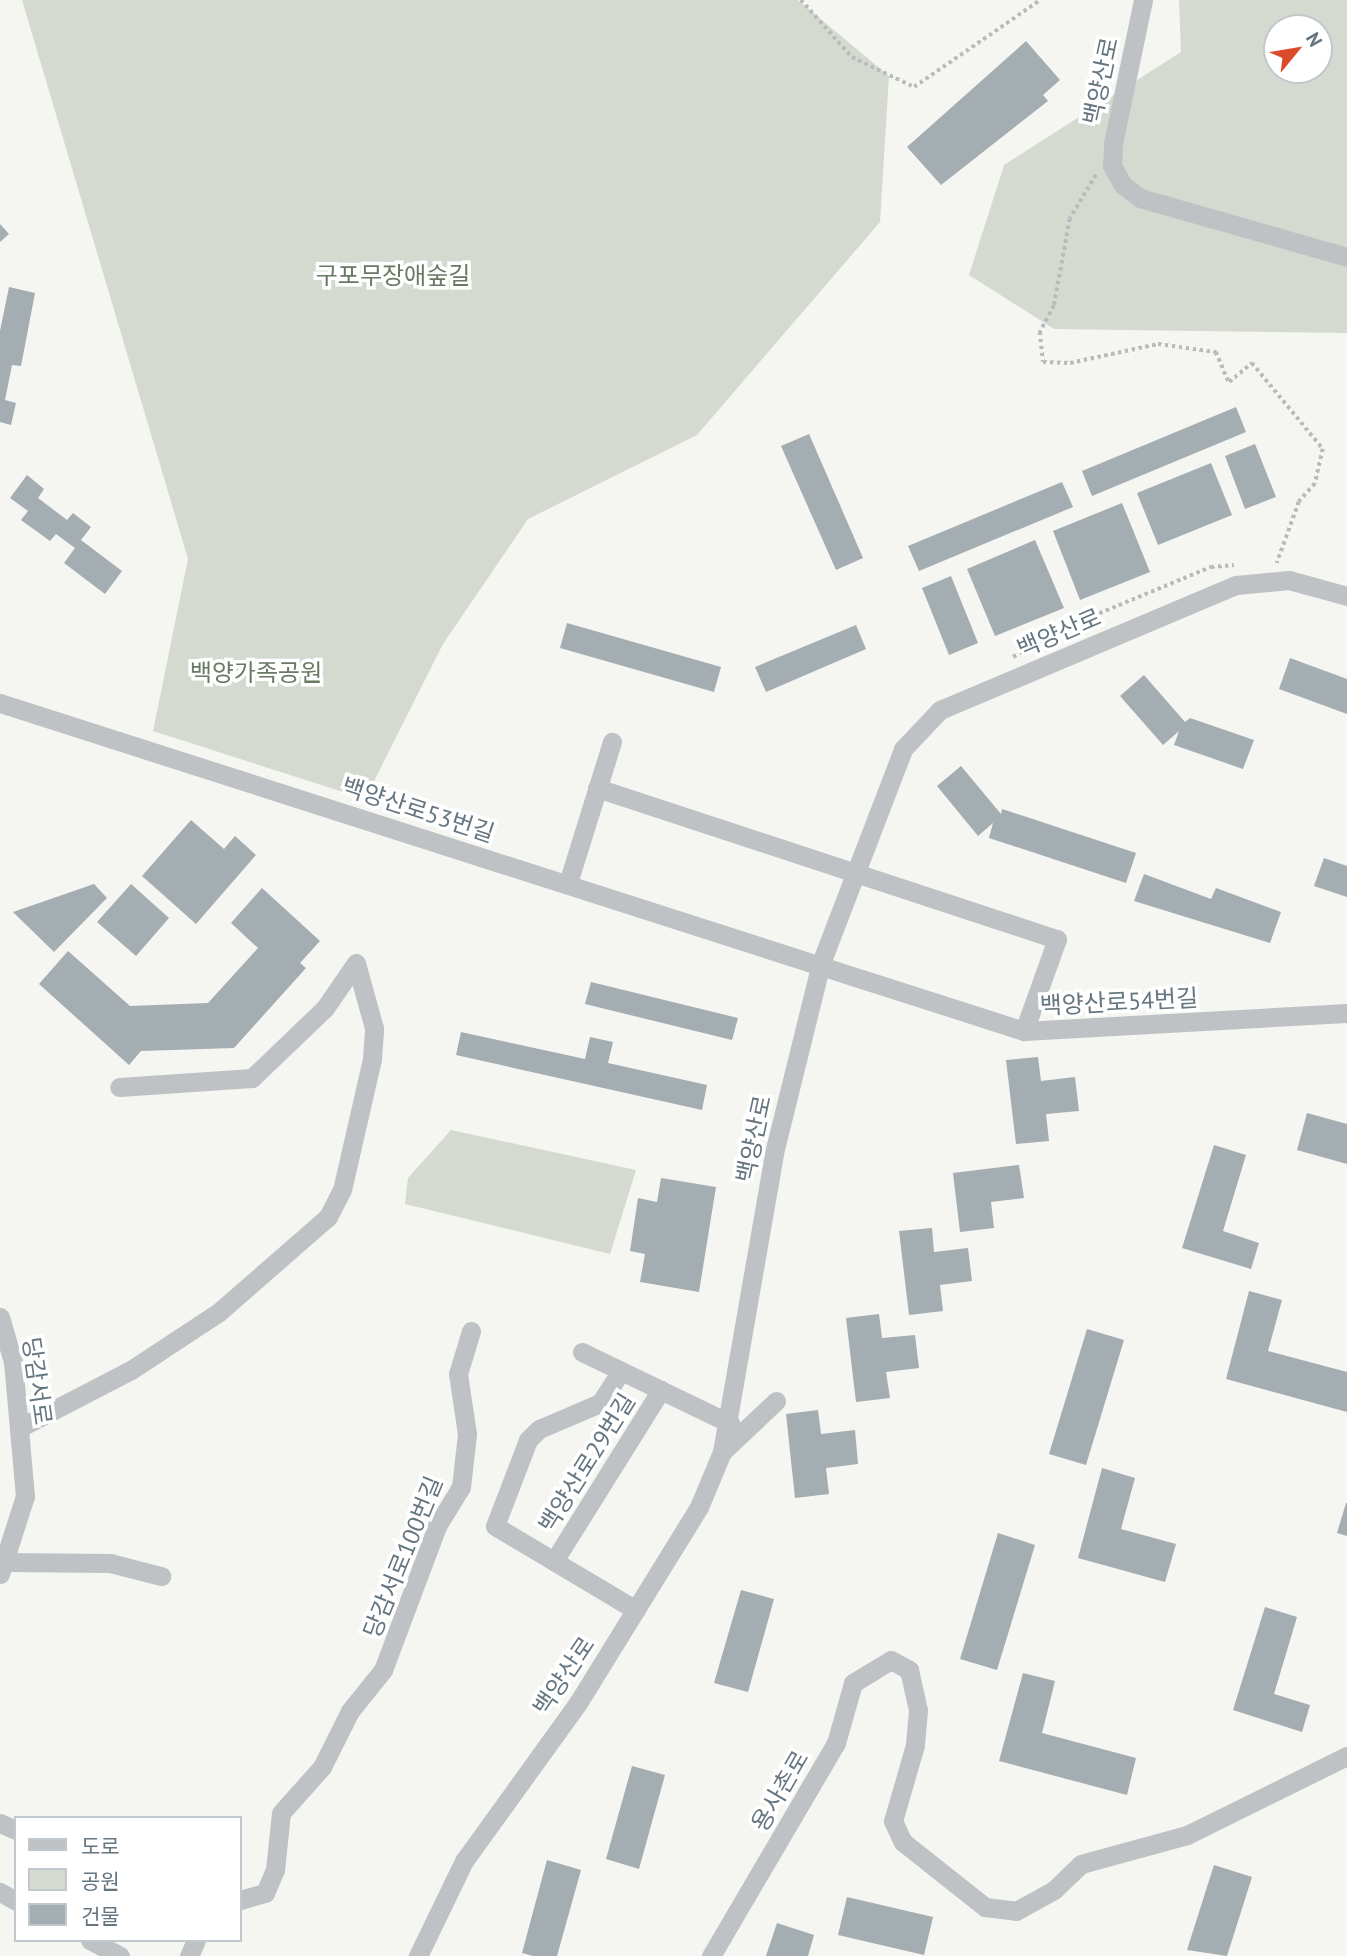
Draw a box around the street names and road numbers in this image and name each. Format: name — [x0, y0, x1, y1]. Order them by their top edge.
street label: 백양산로 — [1078, 35, 1124, 127]
street label: 백양산로 — [1013, 602, 1105, 664]
street label: 백양산로53번길 — [338, 772, 498, 848]
street label: 백양산로54번길 — [1039, 983, 1199, 1021]
street label: 백양산로 — [731, 1093, 777, 1185]
street label: 당감서로 — [17, 1335, 57, 1427]
street label: 백양산로29번길 — [533, 1388, 641, 1538]
street label: 당감서로100번길 — [357, 1472, 449, 1642]
street label: 백양산로 — [527, 1631, 601, 1721]
street label: 용사촌로 — [745, 1746, 815, 1836]

